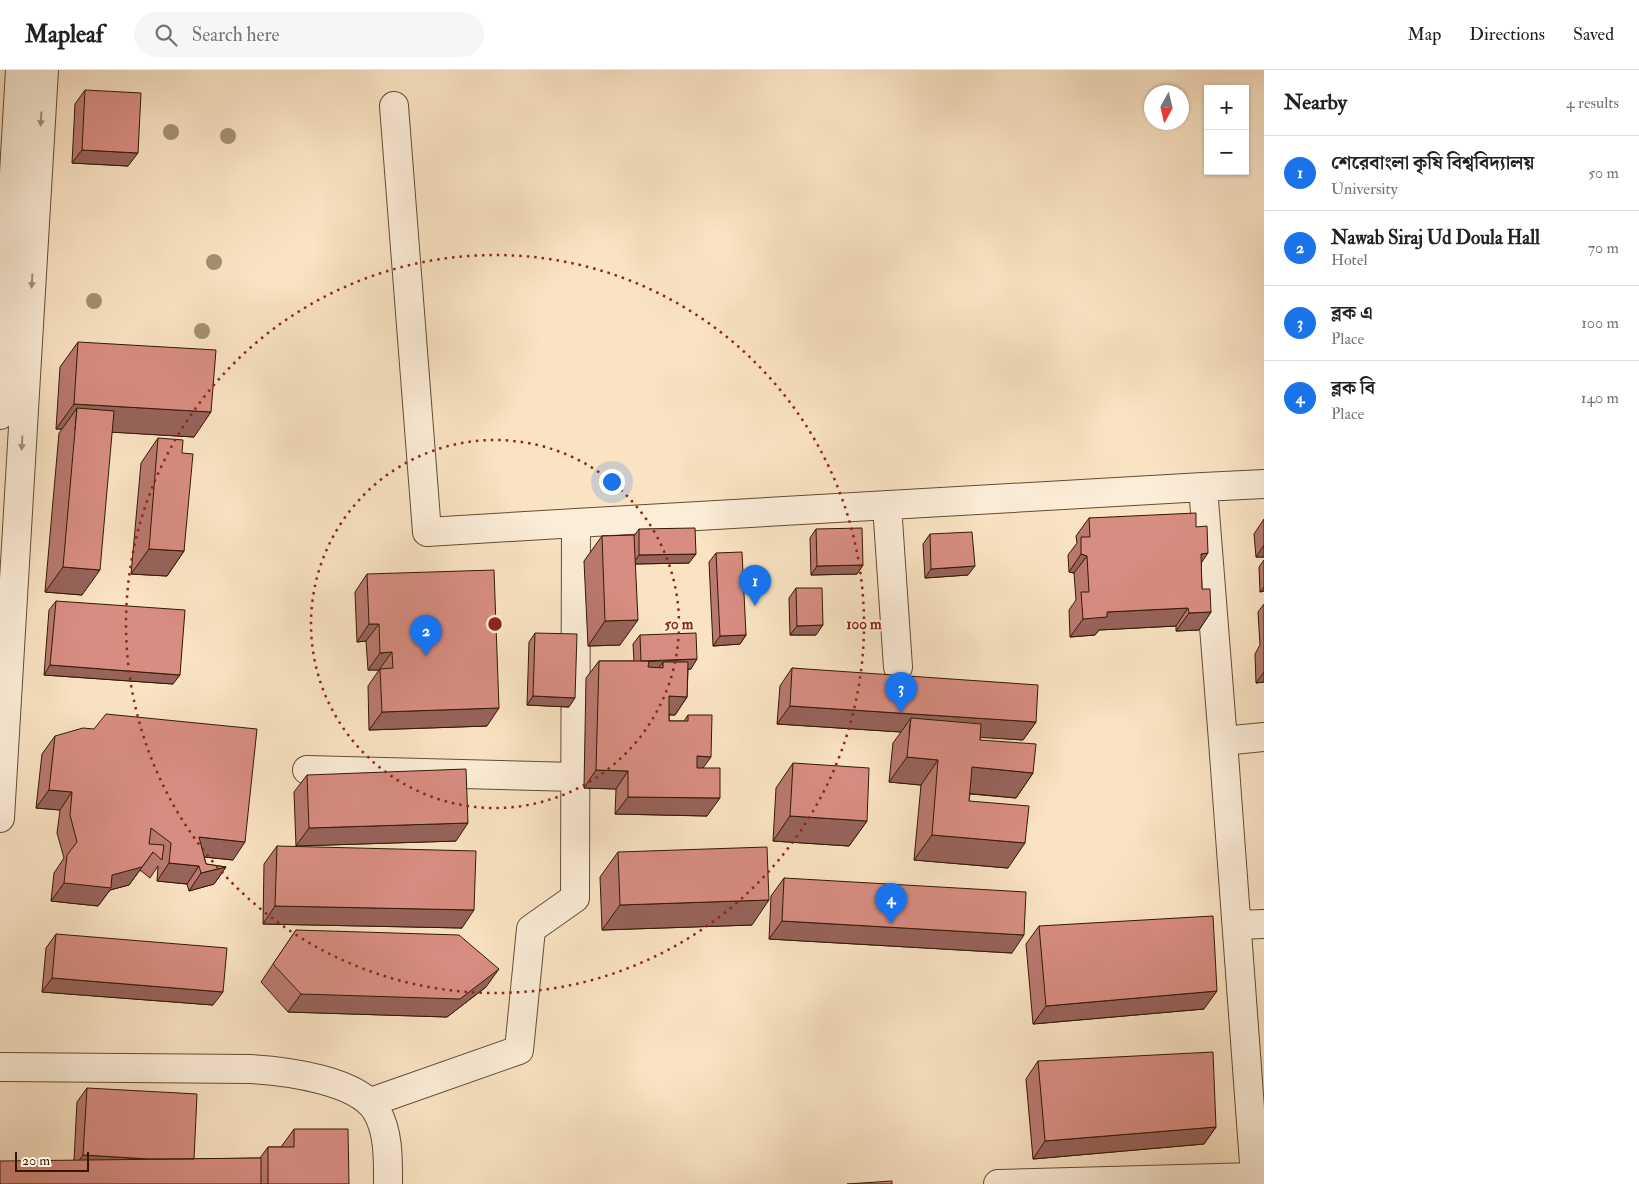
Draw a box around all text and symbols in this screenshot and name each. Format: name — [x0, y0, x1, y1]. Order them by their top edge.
search box — [134, 12, 484, 57]
text: Mapleaf — [25, 19, 104, 50]
icon: search — [152, 21, 180, 49]
text: Search here — [192, 23, 279, 47]
text: Map — [1408, 23, 1441, 46]
text: Directions — [1469, 23, 1545, 46]
text: Saved — [1573, 23, 1614, 46]
north arrow — [1144, 85, 1189, 130]
map controls — [1204, 85, 1249, 175]
button: + — [1204, 85, 1249, 130]
text: Nearby — [1284, 89, 1347, 116]
text: 4 results — [1566, 93, 1619, 113]
one-way arrow — [37, 111, 45, 127]
button: − — [1204, 130, 1249, 175]
text: শেরেবাংলা কৃষি বিশ্ববিদ্যালয় — [1331, 151, 1534, 175]
text: 1 — [1297, 163, 1303, 183]
text: 50 m — [1588, 163, 1619, 183]
text: University — [1331, 179, 1398, 199]
text: Nawab Siraj Ud Doula Hall — [1331, 226, 1540, 250]
text: 2 — [1296, 238, 1304, 258]
text: 70 m — [1588, 238, 1619, 258]
text: Hotel — [1331, 250, 1368, 270]
one-way arrow — [27, 273, 35, 289]
text: ব্লক এ — [1331, 301, 1373, 325]
text: 3 — [1297, 313, 1303, 333]
text: 100 m — [1581, 313, 1619, 333]
text: Place — [1331, 329, 1364, 349]
text: ব্লক বি — [1331, 376, 1375, 400]
text: 4 — [1296, 388, 1304, 408]
text: 140 m — [1581, 388, 1619, 408]
text: Place — [1331, 404, 1364, 424]
one-way arrow — [18, 435, 26, 451]
your location — [599, 469, 625, 495]
pin: 1 — [739, 565, 771, 606]
pin: 2 — [410, 615, 442, 656]
centre of rings — [486, 615, 504, 633]
text: 50 m — [665, 615, 694, 634]
text: 100 m — [846, 615, 882, 634]
pin: 3 — [885, 672, 917, 713]
pin: 4 — [875, 883, 907, 924]
scale bar — [15, 1149, 89, 1172]
text: 20 m — [22, 1152, 50, 1169]

